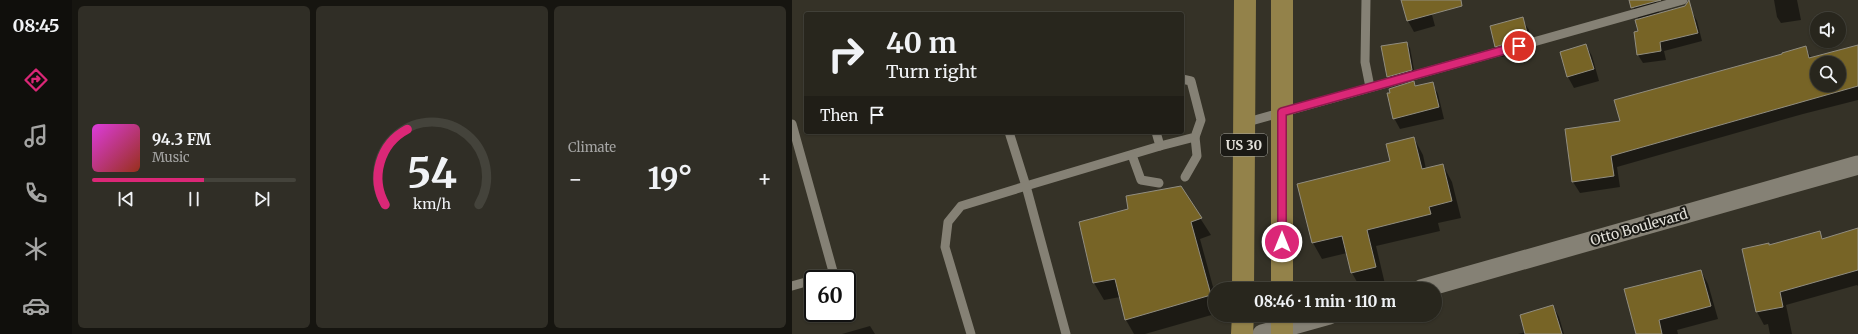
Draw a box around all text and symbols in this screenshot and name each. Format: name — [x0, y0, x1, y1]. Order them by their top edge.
map controls — [1810, 12, 1846, 92]
button: sound — [1810, 12, 1846, 48]
text: 08:45 — [12, 14, 60, 37]
text: 40 m — [886, 25, 957, 61]
icon: right — [820, 28, 872, 80]
pin — [1502, 29, 1536, 63]
icon: arrive — [1508, 35, 1530, 57]
button: search — [1810, 56, 1846, 92]
text: Turn right — [886, 60, 977, 83]
icon: directions — [22, 66, 50, 94]
icon: arrive — [866, 104, 888, 126]
text: Then — [820, 106, 858, 125]
icon: music — [22, 122, 50, 150]
text: 94.3 FM — [152, 130, 211, 149]
road number: US 30 — [1221, 134, 1267, 156]
text: Climate — [568, 139, 616, 156]
text: 54 — [407, 147, 457, 199]
text: Music — [152, 149, 190, 166]
text: 19° — [648, 159, 693, 197]
text: − — [568, 165, 583, 193]
text: + — [757, 165, 772, 193]
icon: phone — [22, 179, 50, 207]
icon: previous — [115, 188, 137, 210]
icon: pause — [183, 188, 205, 210]
icon: next — [251, 188, 273, 210]
text: km/h — [413, 195, 451, 213]
street label: Otto Boulevard — [1588, 204, 1690, 250]
position arrow — [1261, 221, 1303, 263]
icon: climate — [22, 235, 50, 263]
speed limit sign: 60 — [804, 270, 856, 322]
icon: car — [22, 292, 50, 320]
text: 08:46 · 1 min · 110 m — [1254, 292, 1396, 311]

